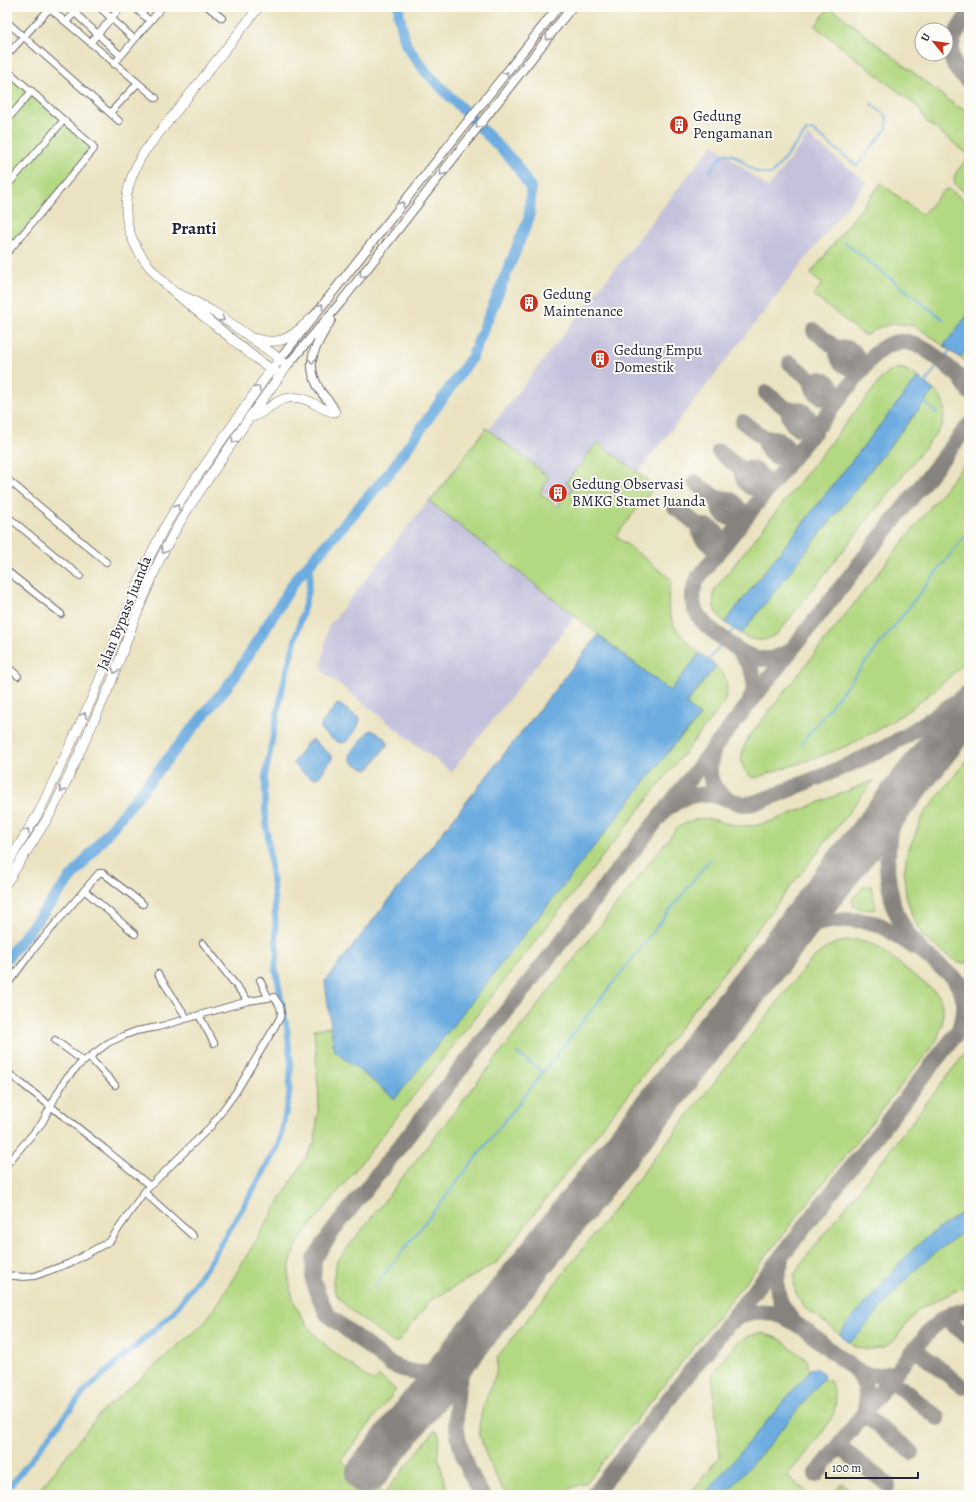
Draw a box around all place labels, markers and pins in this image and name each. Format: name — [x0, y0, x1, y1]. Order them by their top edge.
place label: Gedung Pengamanan — [693, 106, 773, 143]
building icon: Gedung Pengamanan — [668, 114, 690, 136]
place label: Gedung Maintenance — [543, 284, 623, 321]
building icon: Gedung Maintenance — [518, 292, 540, 314]
place label: Gedung Empu Domestik — [614, 340, 703, 377]
building icon: Gedung Empu Domestik — [589, 348, 611, 370]
place label: Gedung Observasi BMKG Stamet Juanda — [572, 474, 706, 511]
building icon: Gedung Observasi BMKG Stamet Juanda — [547, 482, 569, 504]

